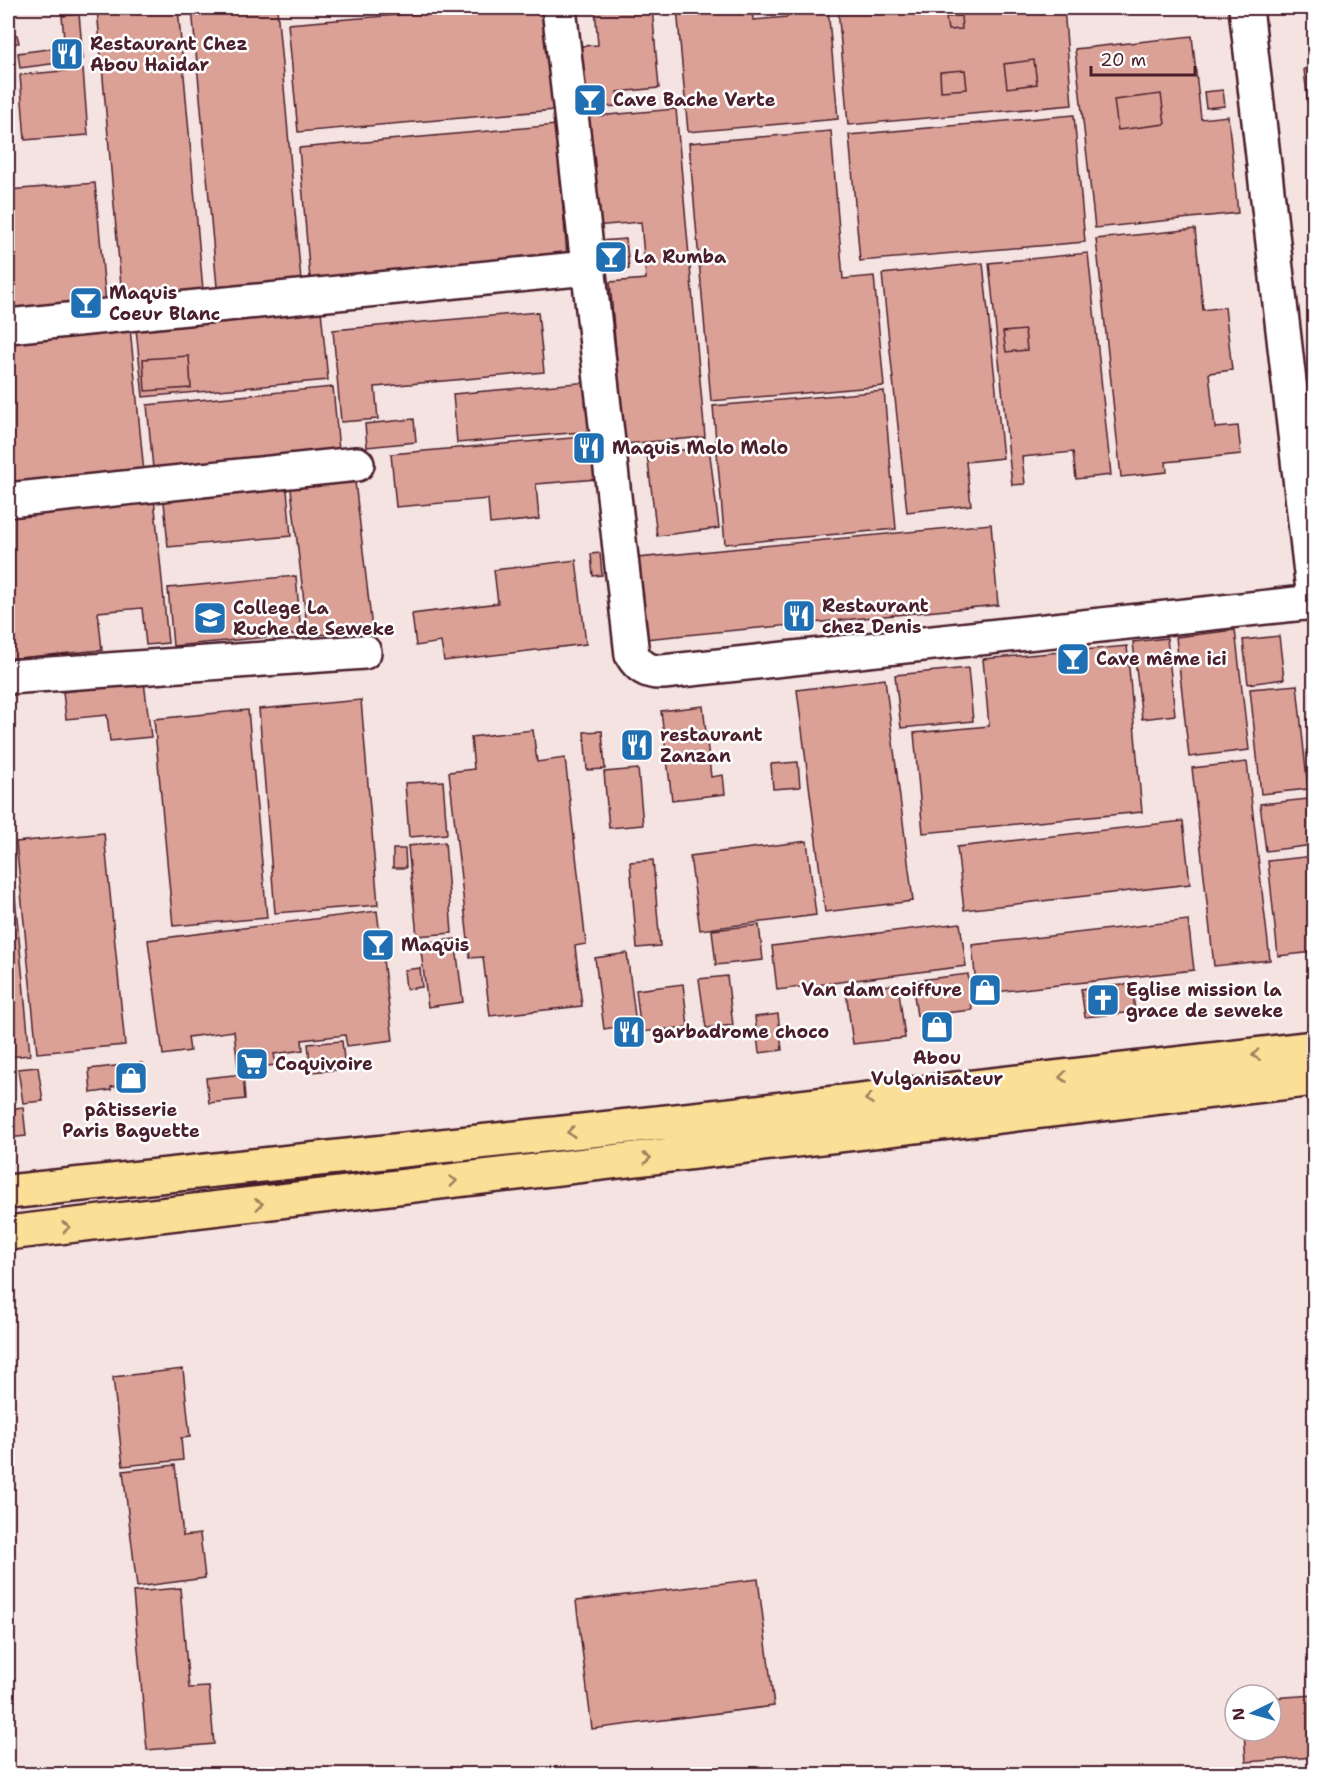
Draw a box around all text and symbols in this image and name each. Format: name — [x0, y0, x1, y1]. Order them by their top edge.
place label: Restaurant Chez Abou Haidar — [90, 32, 248, 77]
restaurant icon: Restaurant Chez Abou Haidar — [49, 36, 85, 72]
scale bar — [1091, 39, 1194, 77]
text: 20 m — [1100, 48, 1146, 72]
bar icon: Cave Bache Verte — [572, 82, 608, 118]
place label: Cave Bache Verte — [613, 88, 776, 112]
bar icon: La Rumba — [593, 239, 629, 275]
place label: La Rumba — [634, 245, 727, 269]
place label: Maquis Coeur Blanc — [109, 281, 220, 326]
bar icon: Maquis Coeur Blanc — [68, 285, 104, 321]
restaurant icon: Maquis Molo Molo — [571, 430, 607, 466]
place label: Maquis Molo Molo — [612, 436, 788, 460]
place label: Restaurant chez Denis — [822, 594, 929, 639]
place label: College La Ruche de Seweke — [233, 596, 395, 641]
restaurant icon: Restaurant chez Denis — [781, 598, 817, 634]
school or university icon: College La Ruche de Seweke — [192, 600, 228, 636]
bar icon: Cave même ici — [1055, 641, 1091, 677]
place label: Cave même ici — [1096, 647, 1227, 671]
place label: restaurant Zanzan — [660, 723, 763, 768]
restaurant icon: restaurant Zanzan — [619, 727, 655, 763]
bar icon: Maquis — [360, 927, 396, 963]
place label: Maquis — [401, 933, 469, 957]
shop icon: Van dam coiffure — [967, 972, 1003, 1008]
place label: Van dam coiffure — [801, 978, 962, 1002]
place label: Eglise mission la grace de seweke — [1126, 978, 1284, 1023]
church icon: Eglise mission la grace de seweke — [1085, 982, 1121, 1018]
shop icon: Abou Vulganisateur — [919, 1009, 955, 1045]
restaurant icon: garbadrome choco — [611, 1014, 647, 1050]
place label: garbadrome choco — [652, 1020, 829, 1044]
supermarket icon: Coquivoire — [234, 1046, 270, 1082]
place label: Abou Vulganisateur — [871, 1046, 1004, 1091]
one-way arrow — [1252, 1048, 1261, 1060]
place label: Coquivoire — [275, 1052, 373, 1076]
shop icon: pâtisserie Paris Baguette — [113, 1060, 149, 1096]
one-way arrow — [1058, 1070, 1067, 1083]
one-way arrow — [864, 1092, 873, 1105]
place label: pâtisserie Paris Baguette — [62, 1098, 200, 1143]
one-way arrow — [566, 1125, 575, 1138]
one-way arrow — [642, 1152, 651, 1165]
one-way arrow — [448, 1175, 457, 1187]
one-way arrow — [255, 1198, 264, 1210]
one-way arrow — [61, 1221, 70, 1233]
north arrow — [1223, 1683, 1283, 1743]
text: N — [1228, 1707, 1250, 1721]

